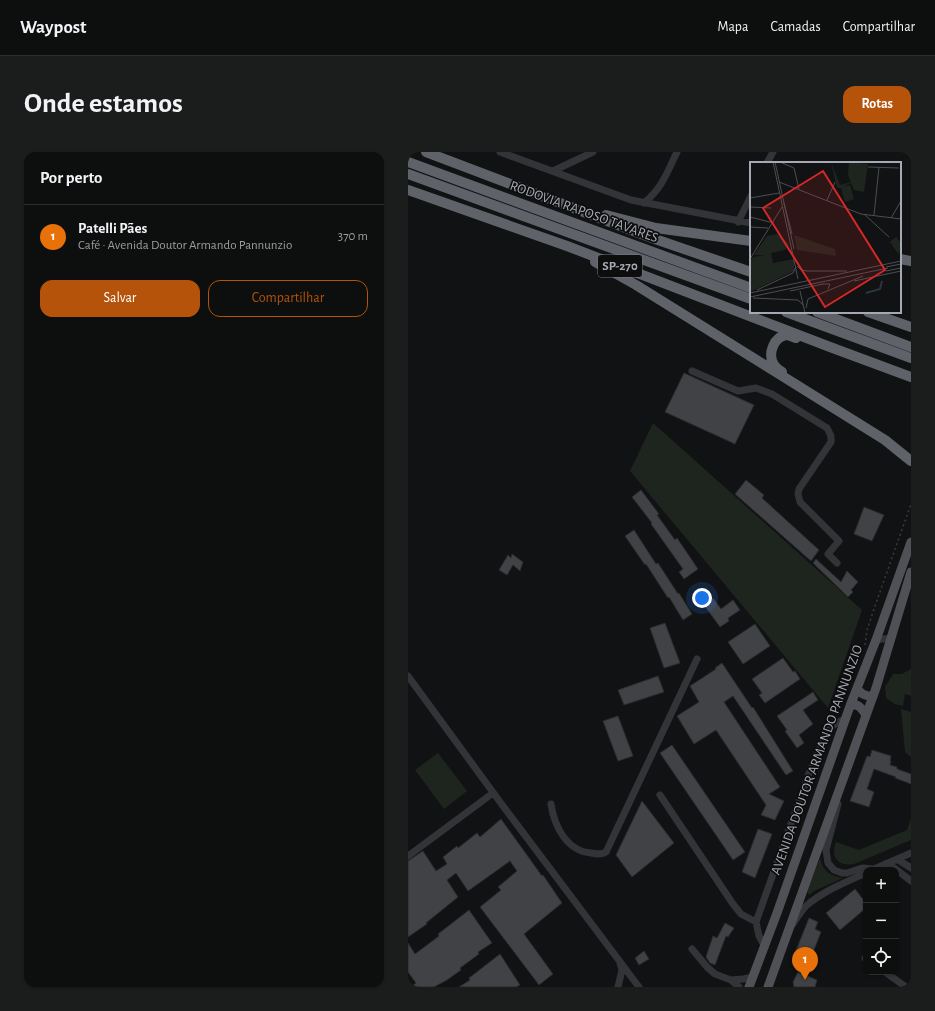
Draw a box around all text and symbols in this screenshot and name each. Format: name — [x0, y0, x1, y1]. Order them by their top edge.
text: Waypost — [20, 18, 87, 37]
text: Mapa — [718, 20, 748, 34]
text: Camadas — [770, 20, 821, 34]
text: Compartilhar — [843, 20, 915, 34]
button: Rotas — [843, 86, 911, 123]
text: Onde estamos — [24, 90, 183, 118]
inset map — [750, 162, 901, 313]
text: Por perto — [40, 169, 103, 186]
street label: RODOVIA RAPOSO TAVARES — [508, 179, 660, 245]
text: Patelli Pães — [78, 221, 147, 236]
text: 1 — [51, 230, 55, 243]
text: 370 m — [338, 230, 368, 243]
text: Café · Avenida Doutor Armando Pannunzio — [78, 239, 292, 252]
road number: SP-270 — [598, 255, 642, 277]
button: Salvar — [40, 280, 200, 317]
button: Compartilhar — [208, 280, 368, 317]
your location — [692, 588, 712, 608]
street label: AVENIDA DOUTOR ARMANDO PANNUNZIO — [769, 643, 865, 877]
map controls — [863, 867, 899, 975]
button: + — [863, 867, 899, 903]
button: − — [863, 903, 899, 939]
button: locate — [863, 939, 899, 975]
pin: 1 — [792, 947, 818, 980]

